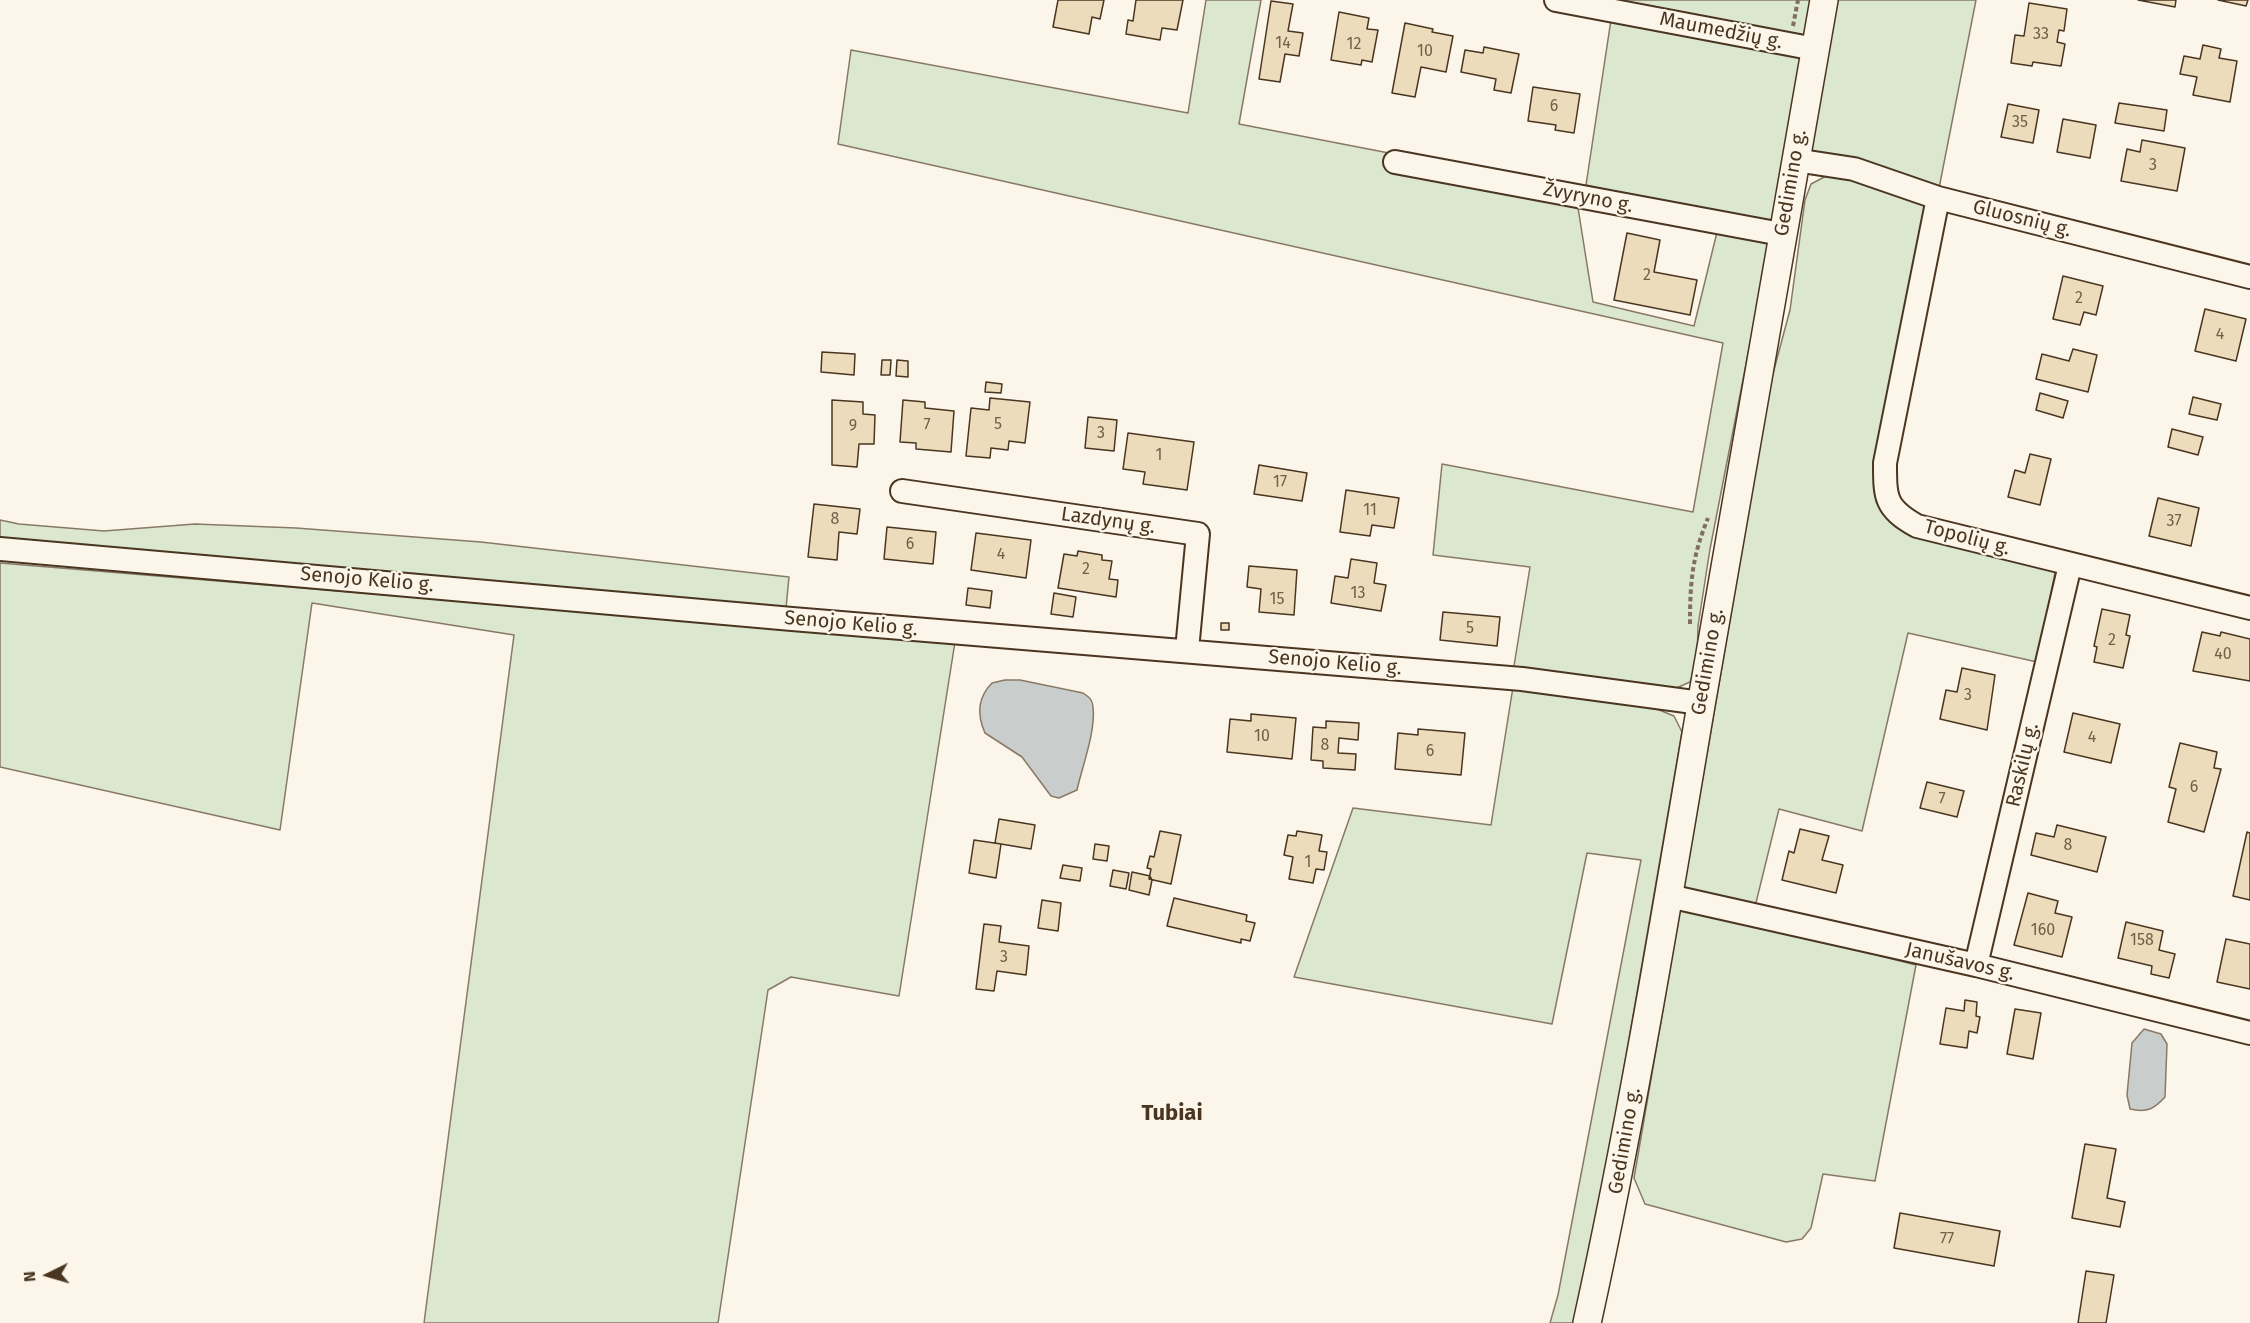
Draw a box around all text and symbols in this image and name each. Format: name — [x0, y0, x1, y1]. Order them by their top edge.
street label: Maumedžių g. — [1658, 7, 1784, 55]
house number: 33 — [2033, 25, 2049, 45]
house number: 14 — [1275, 34, 1291, 54]
house number: 12 — [1347, 35, 1361, 55]
house number: 10 — [1417, 42, 1433, 62]
house number: 6 — [1550, 97, 1558, 117]
house number: 35 — [2012, 113, 2028, 133]
street label: Gedimino g. — [1770, 128, 1812, 238]
house number: 3 — [2149, 156, 2157, 176]
street label: Žvyryno g. — [1541, 178, 1635, 218]
street label: Gluosnių g. — [1970, 195, 2074, 243]
house number: 2 — [1643, 266, 1651, 286]
house number: 2 — [2075, 289, 2083, 309]
house number: 4 — [2216, 325, 2224, 345]
house number: 5 — [994, 415, 1002, 435]
house number: 7 — [923, 416, 931, 436]
house number: 9 — [849, 417, 857, 437]
house number: 3 — [1097, 424, 1105, 444]
house number: 1 — [1156, 446, 1162, 466]
house number: 17 — [1273, 473, 1287, 493]
house number: 11 — [1363, 501, 1377, 521]
street label: Lazdynų g. — [1059, 503, 1157, 539]
house number: 8 — [831, 510, 839, 530]
house number: 37 — [2166, 512, 2182, 532]
street label: Topolių g. — [1921, 515, 2013, 561]
house number: 6 — [906, 535, 914, 555]
house number: 4 — [997, 545, 1005, 565]
house number: 2 — [1082, 560, 1090, 580]
street label: Senojo Kelio g. — [299, 562, 435, 598]
house number: 13 — [1351, 584, 1365, 604]
house number: 15 — [1270, 590, 1284, 610]
street label: Senojo Kelio g. — [783, 606, 919, 642]
street label: Gedimino g. — [1687, 607, 1729, 717]
house number: 5 — [1466, 619, 1474, 639]
house number: 2 — [2108, 631, 2116, 651]
street label: Senojo Kelio g. — [1267, 645, 1403, 681]
house number: 40 — [2214, 645, 2232, 665]
house number: 3 — [1964, 686, 1972, 706]
street label: Raskilų g. — [2002, 721, 2044, 809]
house number: 10 — [1254, 727, 1270, 747]
house number: 4 — [2088, 728, 2096, 748]
house number: 8 — [1321, 736, 1329, 756]
house number: 6 — [1426, 742, 1434, 762]
house number: 6 — [2190, 778, 2198, 798]
house number: 7 — [1938, 790, 1946, 810]
house number: 8 — [2064, 836, 2072, 856]
house number: 1 — [1305, 853, 1311, 873]
house number: 160 — [2031, 921, 2055, 941]
house number: 158 — [2130, 931, 2154, 951]
street label: Janušavos g. — [1903, 938, 2017, 986]
house number: 3 — [1000, 948, 1008, 968]
street label: Gedimino g. — [1604, 1086, 1646, 1196]
district label: Tubiai — [1141, 1101, 1203, 1127]
house number: 77 — [1940, 1230, 1954, 1250]
north arrow — [18, 1245, 78, 1305]
text: N — [20, 1271, 39, 1283]

